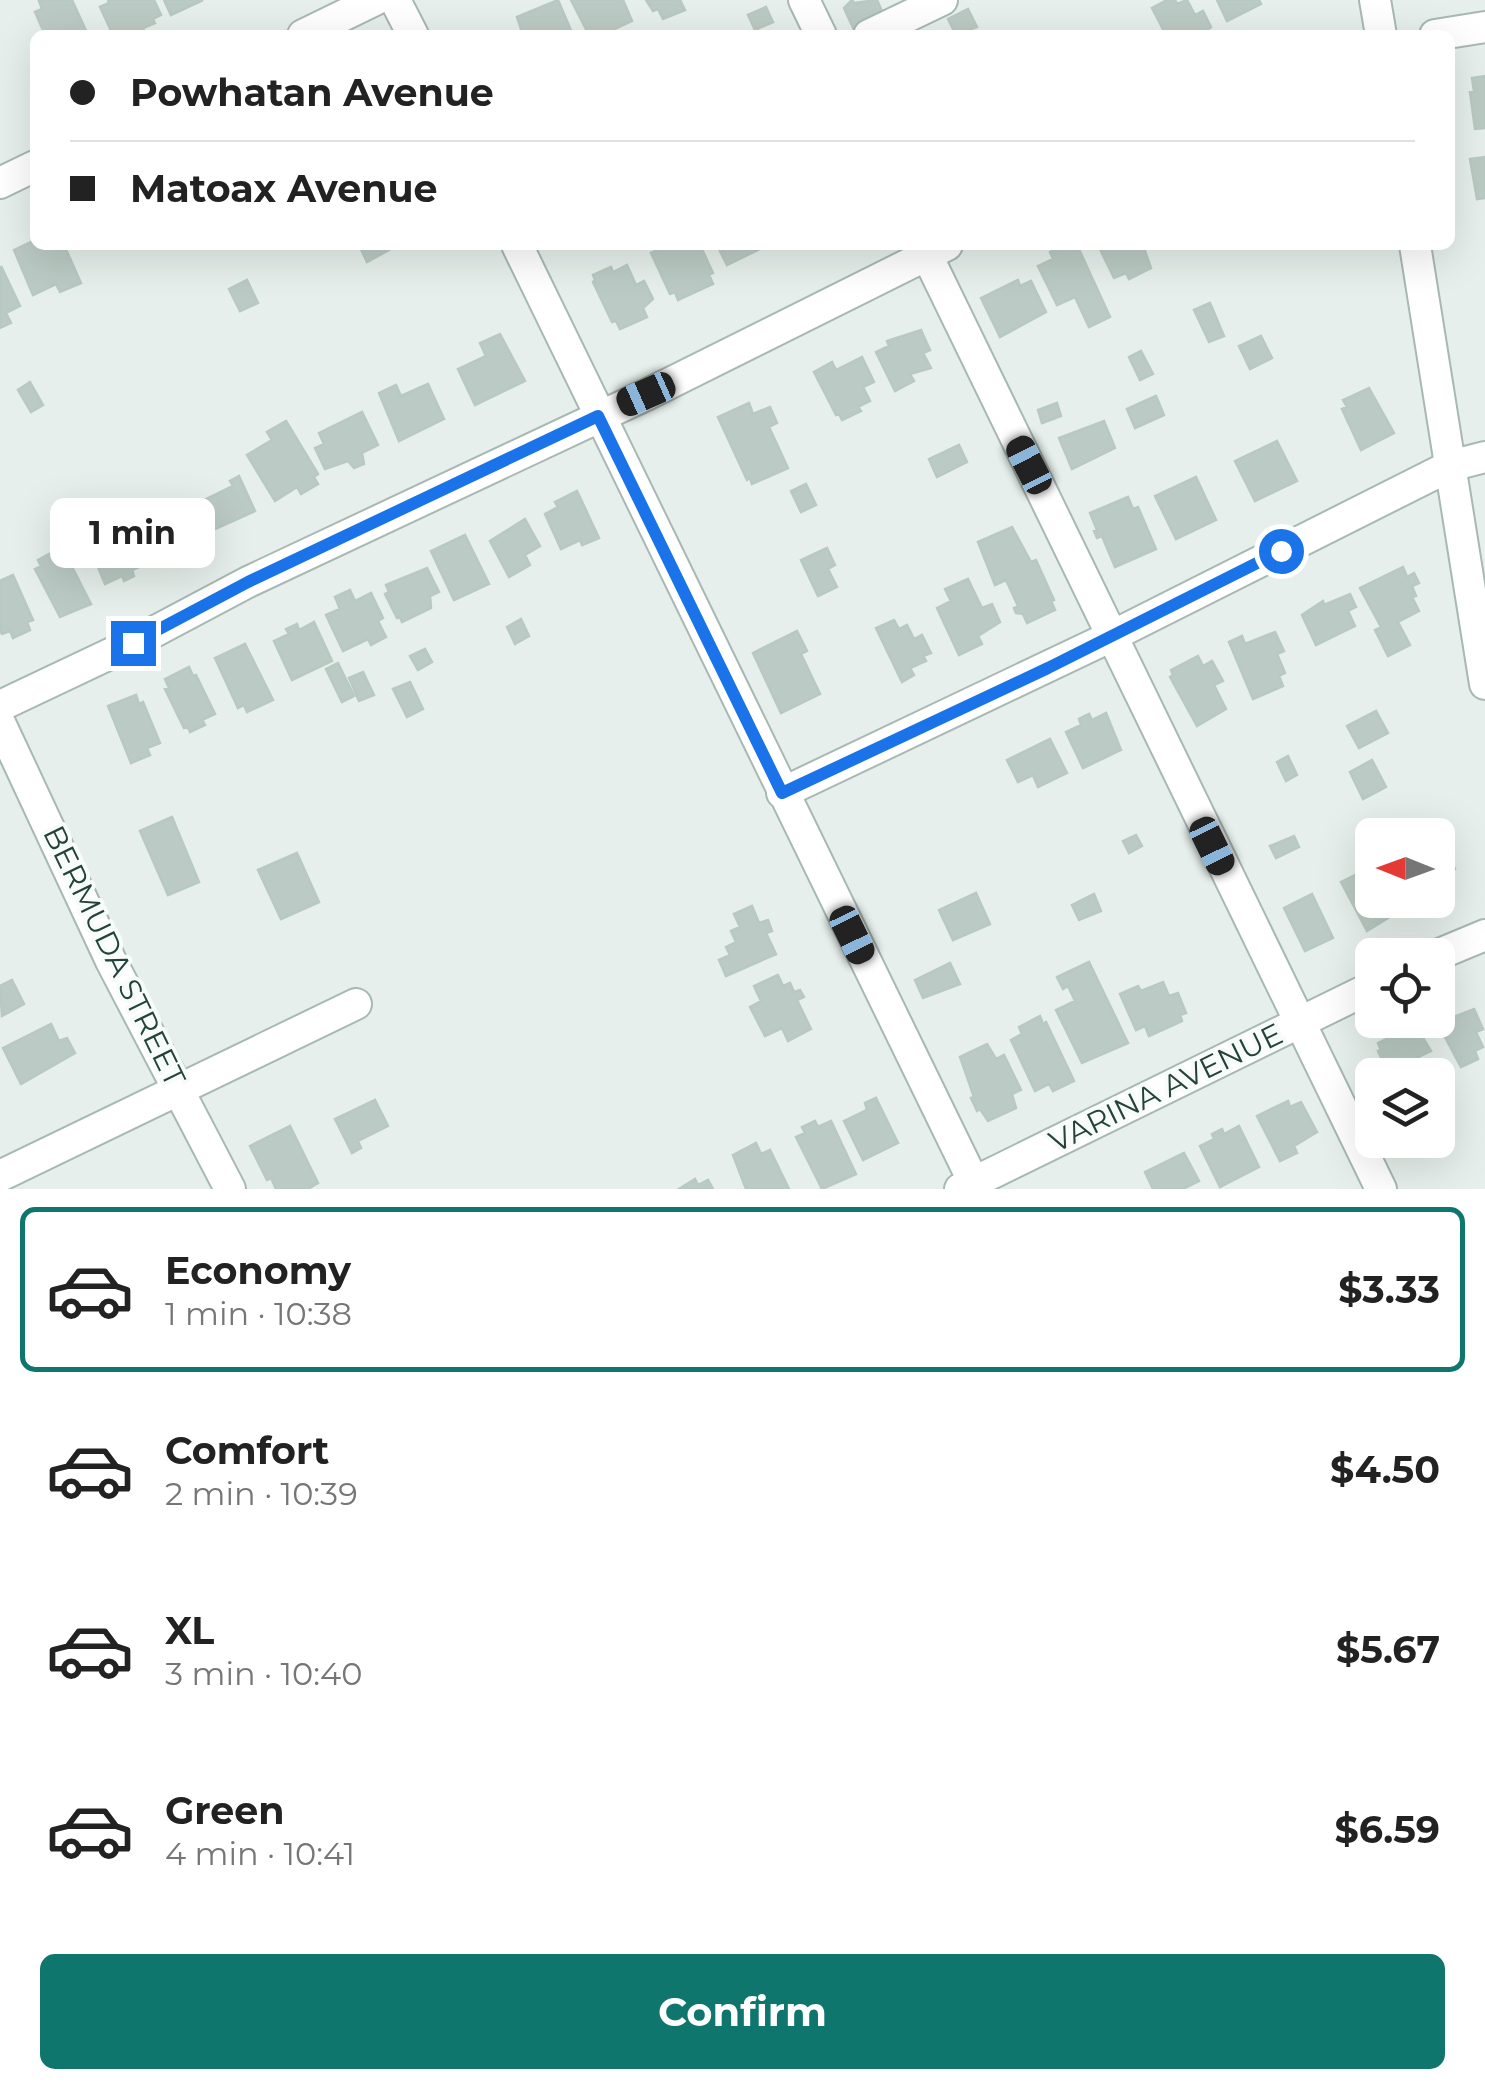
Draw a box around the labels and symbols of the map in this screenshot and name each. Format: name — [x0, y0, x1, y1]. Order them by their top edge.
car — [612, 368, 680, 420]
car — [1002, 431, 1056, 499]
callout: 1 min — [51, 498, 216, 568]
route start — [1259, 529, 1304, 574]
route end — [111, 621, 156, 666]
car — [1185, 812, 1239, 880]
north arrow — [1355, 818, 1455, 918]
street label: BERMUDA STREET — [35, 820, 194, 1093]
car — [825, 901, 879, 969]
street label: VARINA AVENUE — [1043, 1015, 1289, 1160]

